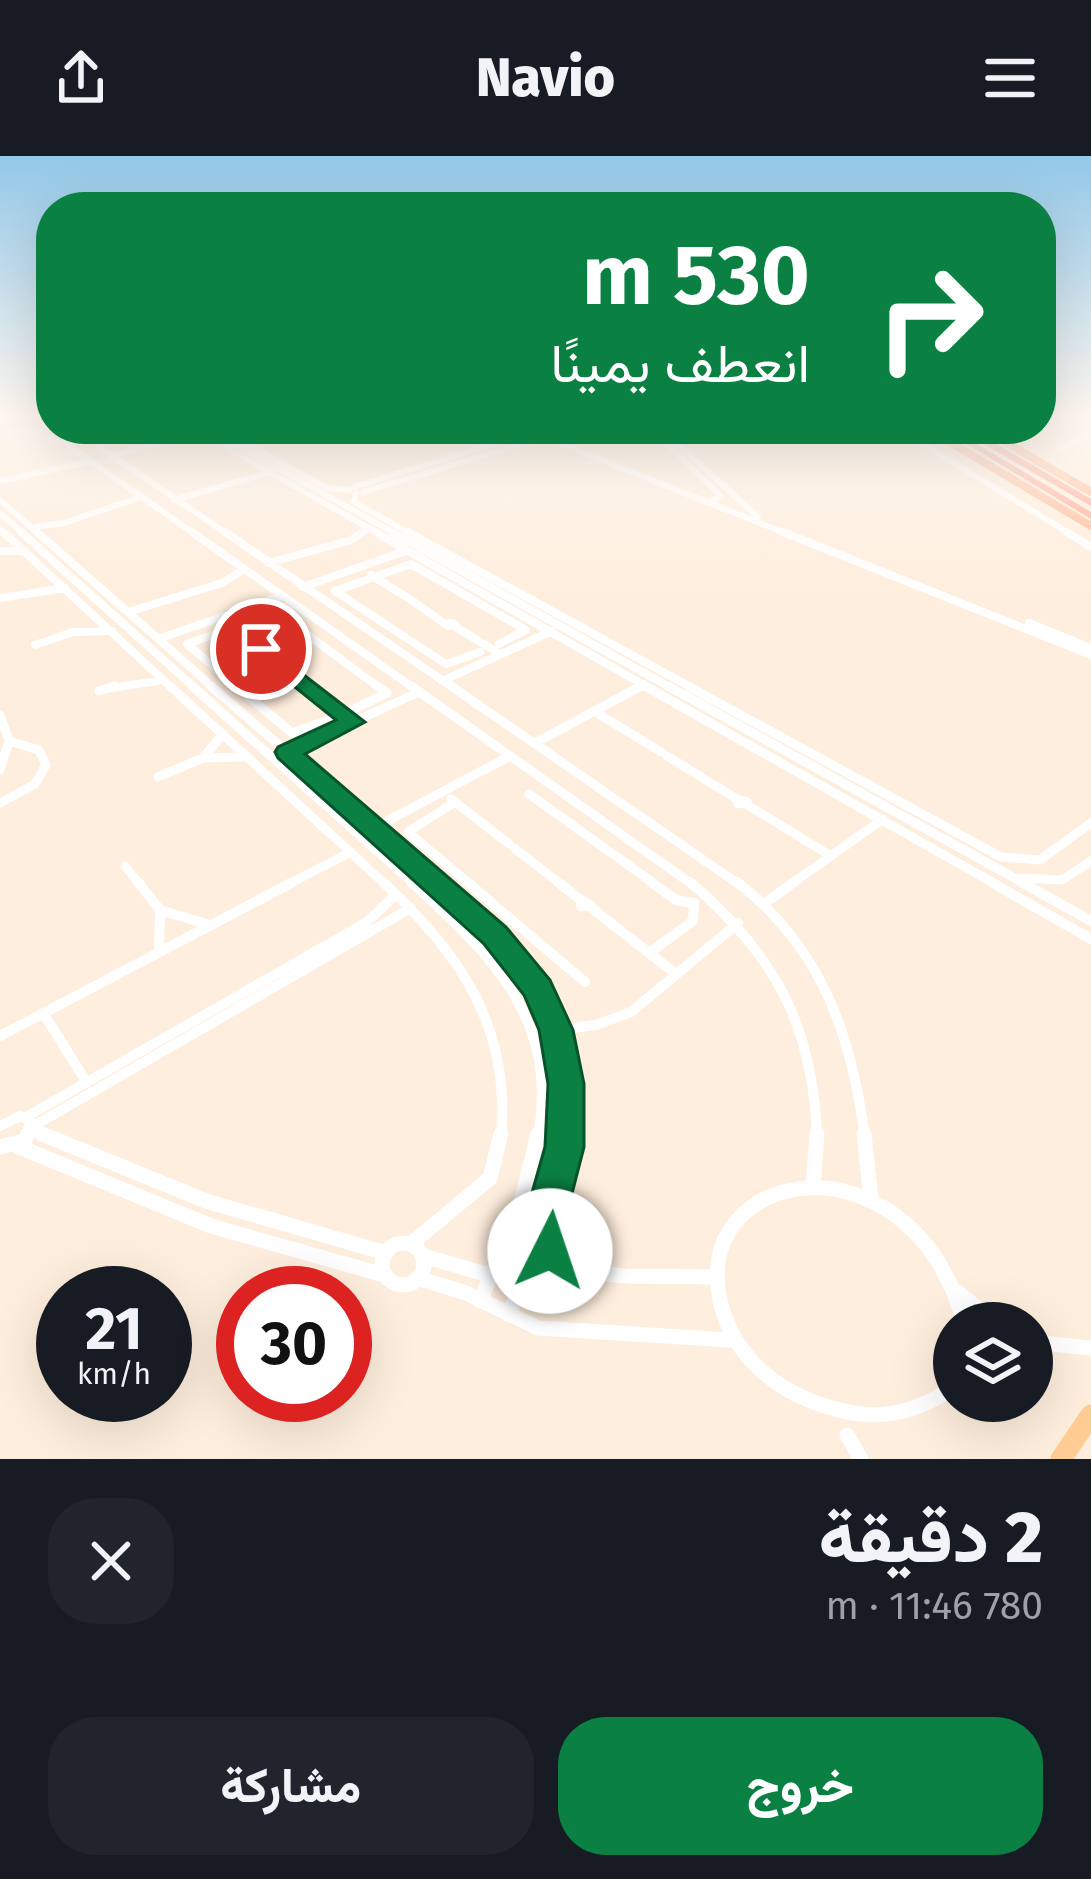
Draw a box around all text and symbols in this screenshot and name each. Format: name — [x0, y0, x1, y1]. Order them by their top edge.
icon: share — [48, 45, 114, 111]
icon: menu — [977, 45, 1043, 111]
text: Navio — [476, 46, 615, 110]
text: 530 m — [582, 225, 810, 326]
icon: right — [852, 240, 1008, 396]
text: انعطف يمينًا — [551, 332, 810, 396]
pin — [210, 598, 312, 700]
icon: arrive — [228, 616, 294, 682]
position arrow — [487, 1188, 613, 1314]
speed limit sign: 30 — [216, 1266, 372, 1422]
text: 21 — [85, 1293, 143, 1365]
map controls — [933, 1302, 1053, 1422]
button: layers — [933, 1302, 1053, 1422]
text: km/h — [77, 1356, 151, 1392]
text: 2 دقيقة — [818, 1495, 1043, 1581]
button: close — [48, 1498, 174, 1624]
text: 780 m · 11:46 — [825, 1583, 1043, 1629]
button: مشاركة — [48, 1717, 534, 1855]
button: خروج — [558, 1717, 1043, 1855]

